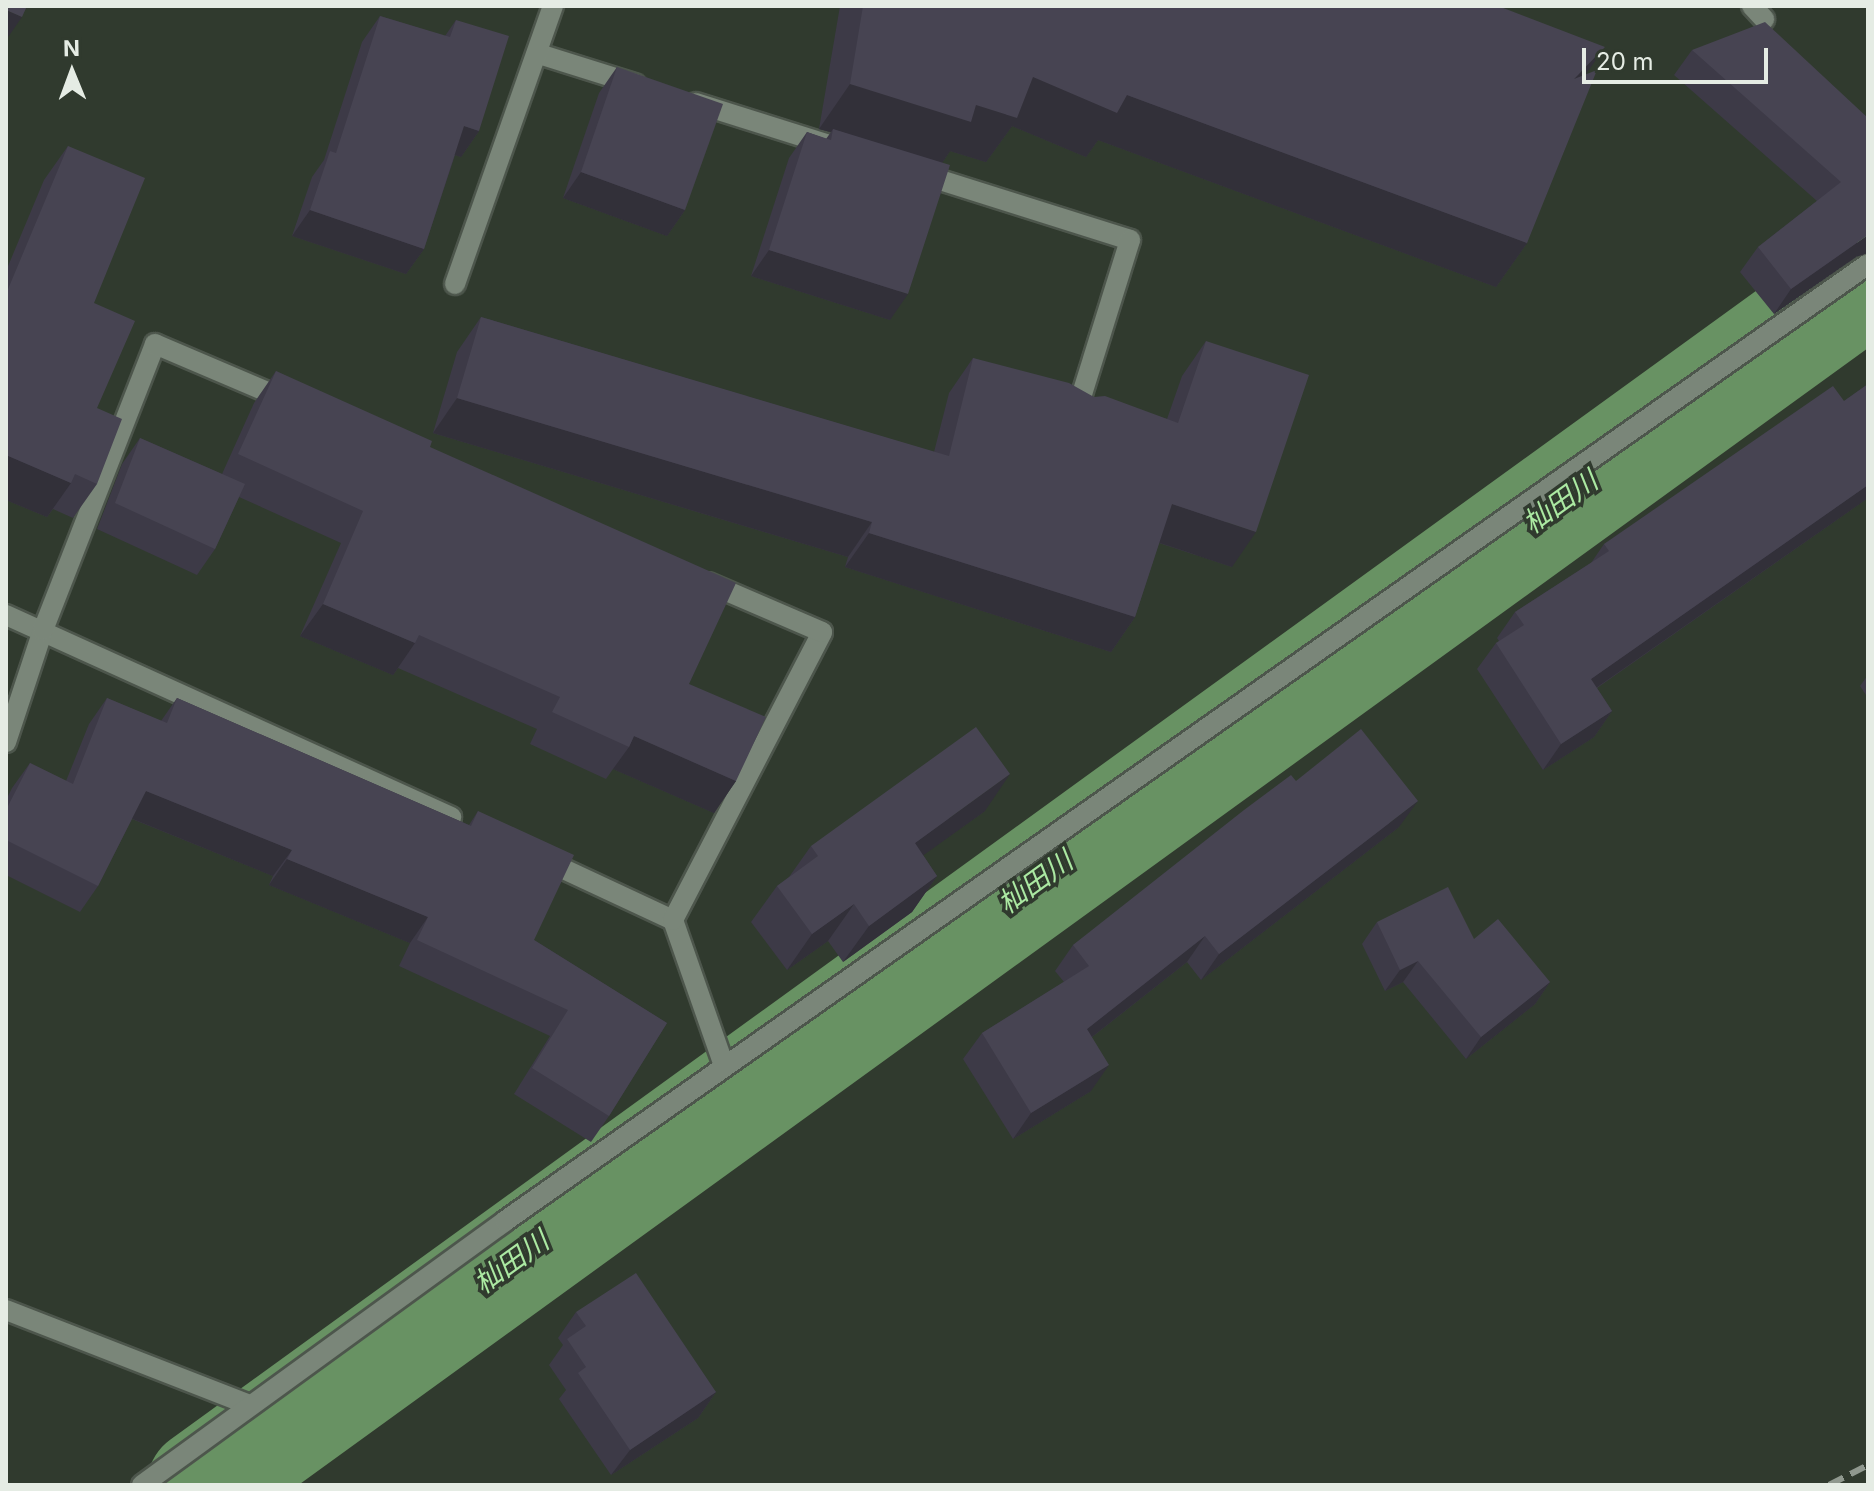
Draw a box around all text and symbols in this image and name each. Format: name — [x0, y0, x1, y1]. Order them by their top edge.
north arrow — [32, 32, 112, 112]
scale bar — [1586, 32, 1772, 82]
text: N — [63, 35, 80, 61]
text: 20 m — [1596, 47, 1654, 76]
water label: 杣田川 — [1516, 464, 1604, 540]
water label: 杣田川 — [991, 844, 1079, 920]
water label: 杣田川 — [467, 1224, 555, 1300]

